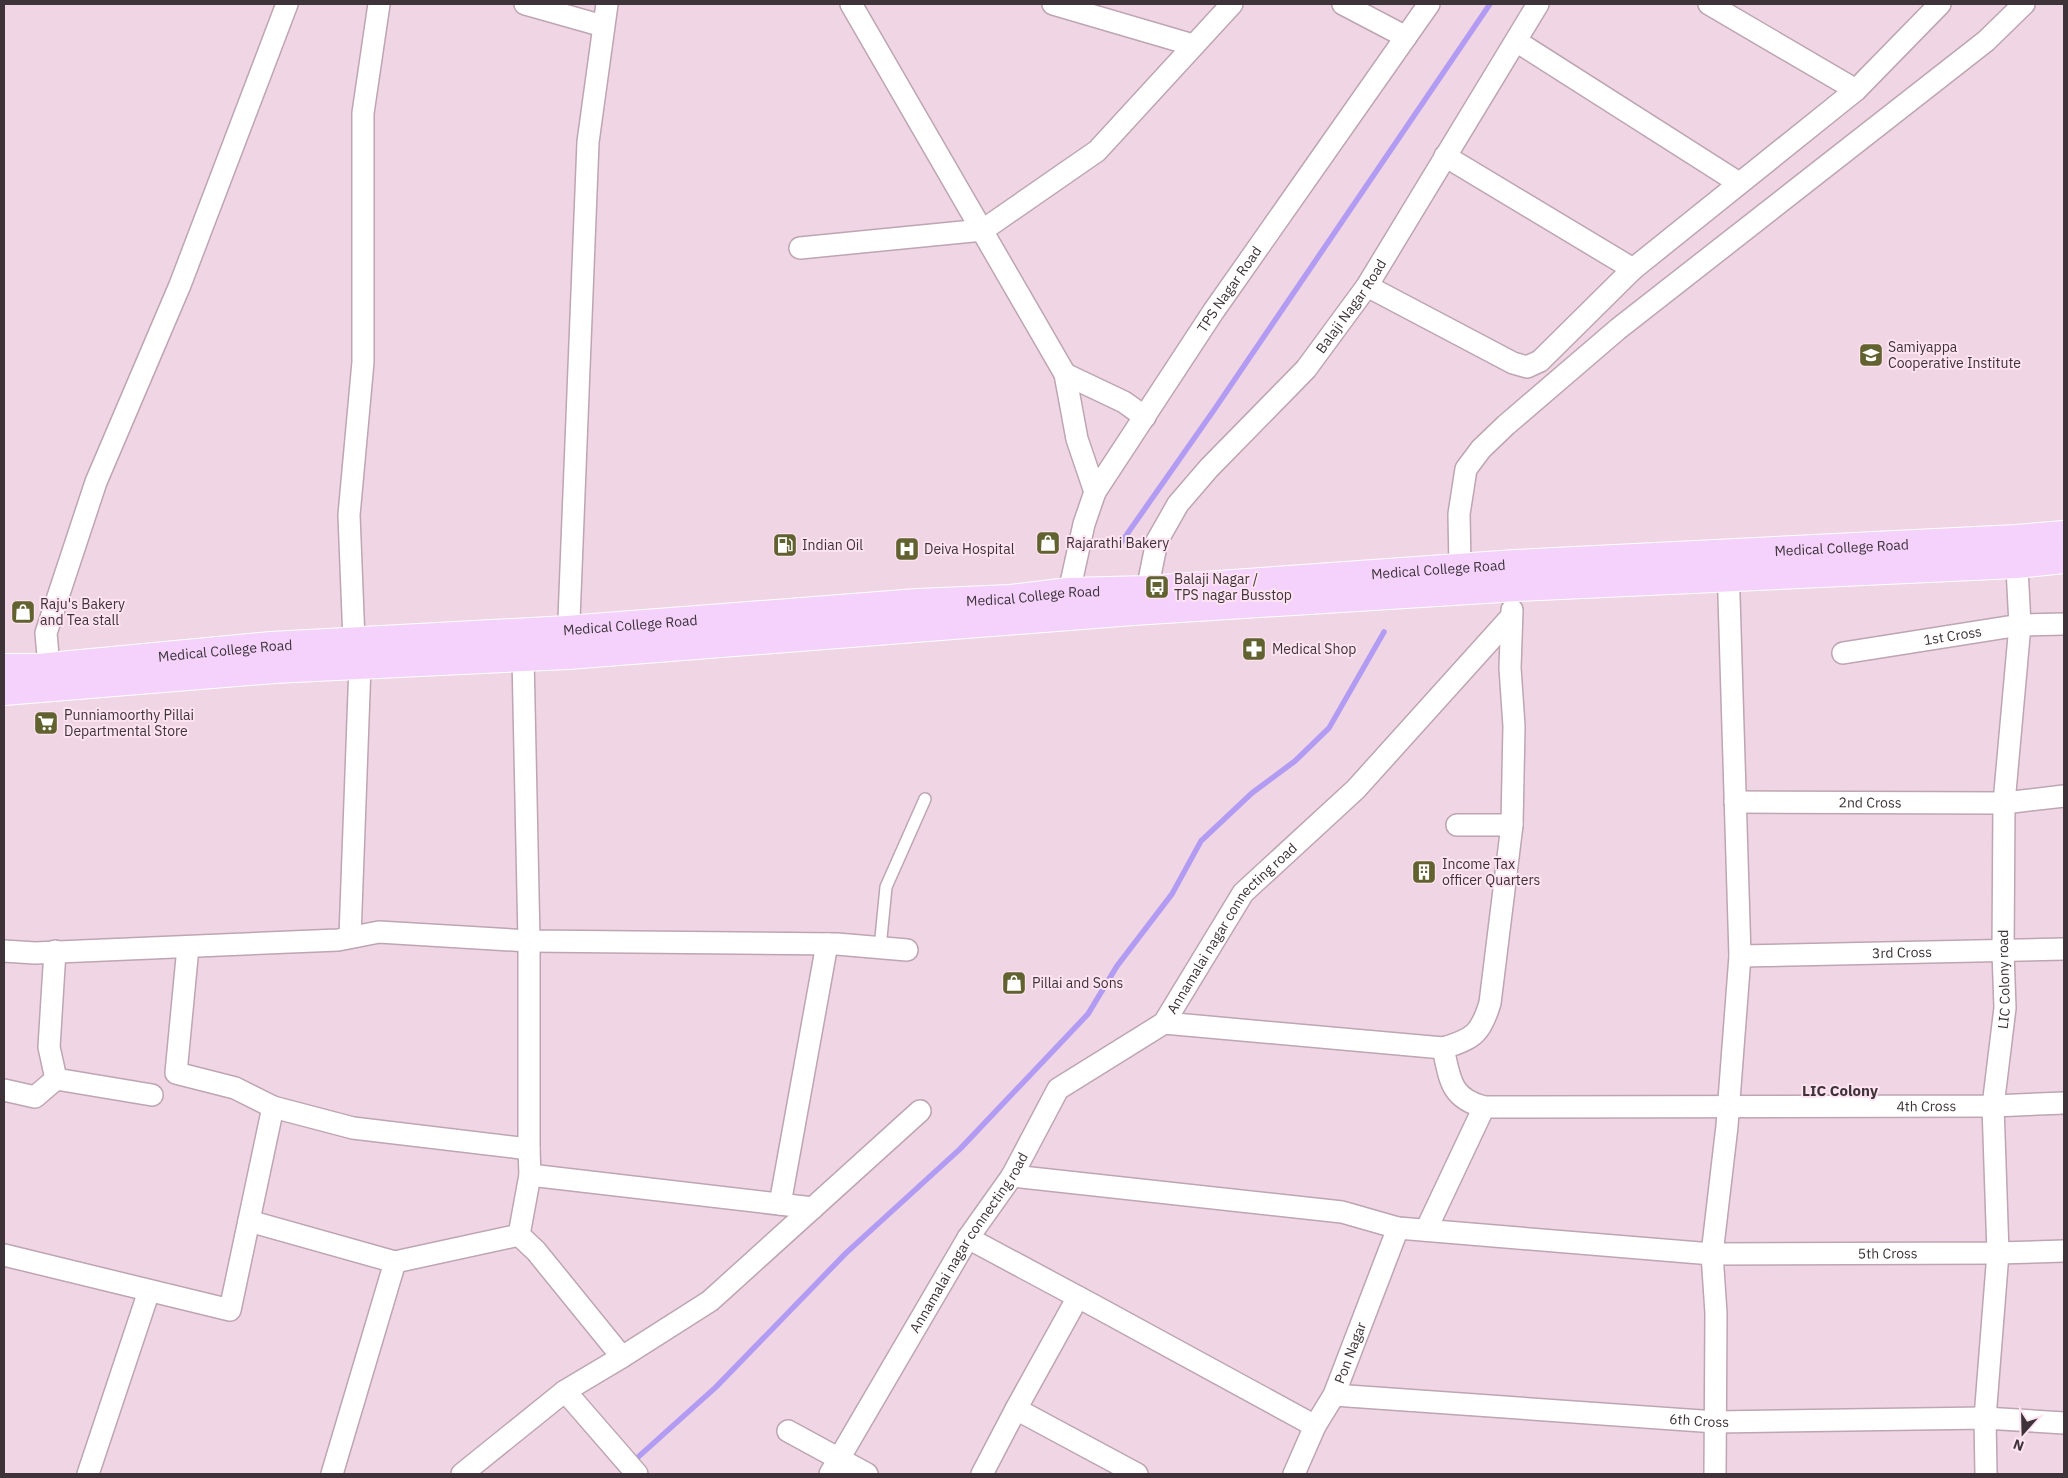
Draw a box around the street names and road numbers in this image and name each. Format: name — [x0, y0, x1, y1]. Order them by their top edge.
street label: TPS Nagar Road — [1193, 243, 1265, 336]
street label: Balaji Nagar Road — [1312, 256, 1390, 357]
street label: Medical College Road — [1774, 535, 1909, 560]
street label: Medical College Road — [1370, 556, 1506, 583]
street label: Medical College Road — [966, 582, 1101, 610]
street label: Medical College Road — [563, 611, 698, 639]
street label: 1st Cross — [1922, 622, 1983, 649]
street label: Medical College Road — [157, 636, 293, 666]
street label: 2nd Cross — [1838, 793, 1902, 812]
street label: Annamalai nagar connecting road — [1163, 839, 1301, 1017]
street label: LIC Colony road — [1994, 930, 2014, 1030]
street label: 3rd Cross — [1872, 943, 1932, 962]
street label: 4th Cross — [1896, 1097, 1956, 1115]
street label: Annamalai nagar connecting road — [906, 1149, 1032, 1336]
street label: 5th Cross — [1858, 1244, 1918, 1262]
street label: Pon Nagar — [1330, 1319, 1370, 1386]
street label: 6th Cross — [1669, 1410, 1729, 1431]

